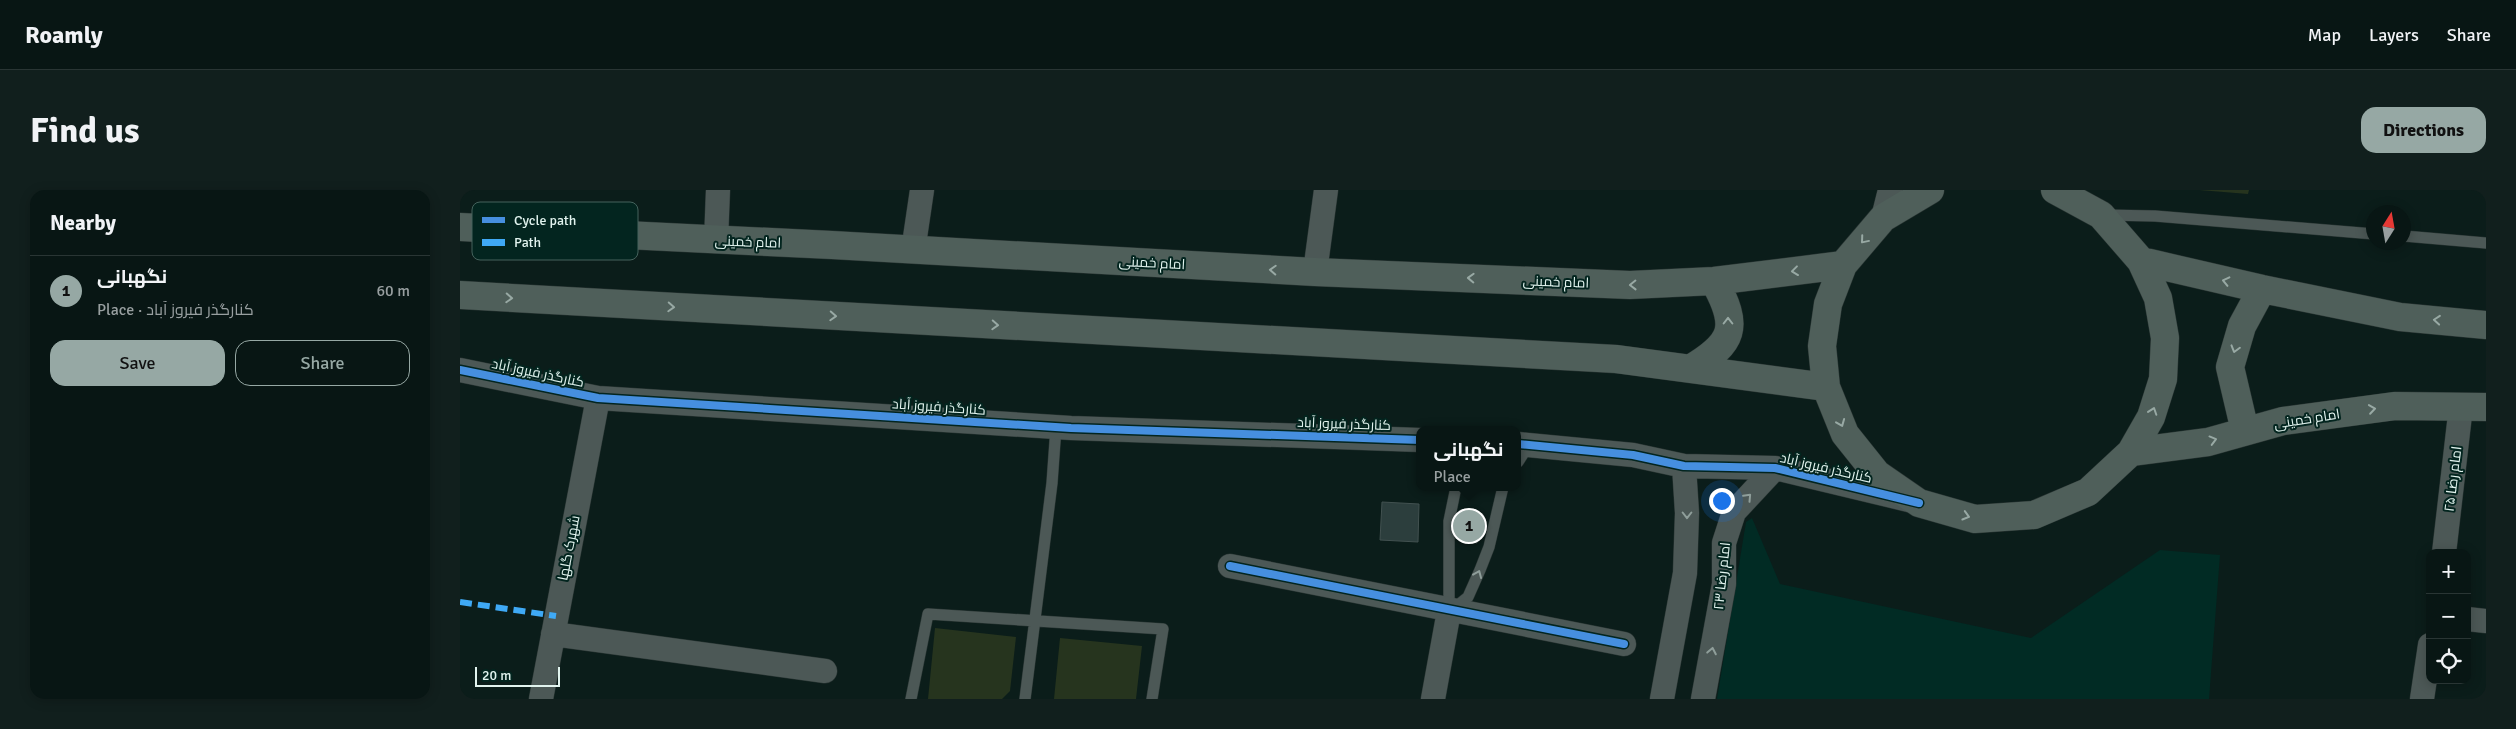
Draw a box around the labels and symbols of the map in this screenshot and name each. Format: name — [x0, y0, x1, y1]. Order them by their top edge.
legend — [472, 202, 638, 260]
north arrow — [2366, 205, 2411, 250]
text: Cycle path — [514, 212, 576, 229]
street label: امام خمینی — [714, 232, 782, 253]
text: Path — [514, 234, 541, 251]
one-way arrow — [1862, 234, 1870, 243]
street label: امام خمینی — [1118, 253, 1186, 274]
one-way arrow — [1269, 264, 1277, 275]
one-way arrow — [1791, 265, 1799, 276]
street label: امام خمینی — [1522, 272, 1590, 293]
one-way arrow — [1466, 273, 1474, 284]
one-way arrow — [2222, 276, 2231, 287]
one-way arrow — [1629, 280, 1636, 290]
one-way arrow — [505, 292, 513, 303]
one-way arrow — [667, 301, 675, 312]
one-way arrow — [829, 310, 837, 321]
one-way arrow — [2433, 315, 2441, 326]
one-way arrow — [1723, 317, 1733, 325]
one-way arrow — [992, 319, 1000, 330]
one-way arrow — [2230, 345, 2241, 353]
street label: کنارگذر فیروز آباد — [490, 355, 586, 391]
street label: کنارگذر فیروز آباد — [892, 395, 986, 419]
one-way arrow — [2369, 404, 2377, 415]
street label: امام خمینی — [2273, 405, 2341, 434]
one-way arrow — [2147, 407, 2157, 416]
street label: کنارگذر فیروز آباد — [1297, 414, 1391, 434]
one-way arrow — [1834, 418, 1845, 427]
one-way arrow — [2209, 436, 2217, 446]
street label: امام رضا ۲۵ — [2441, 445, 2466, 513]
street label: کنارگذر فیروز آباد — [1778, 449, 1874, 487]
your location — [1709, 488, 1735, 514]
one-way arrow — [1742, 493, 1751, 502]
pin: 1 — [1453, 507, 1485, 545]
one-way arrow — [1961, 510, 1970, 521]
one-way arrow — [1682, 511, 1692, 519]
street label: شهرک گلها — [554, 514, 584, 582]
street label: امام رضا ۲۳ — [1710, 541, 1735, 611]
one-way arrow — [1472, 570, 1483, 579]
one-way arrow — [1706, 647, 1716, 655]
scale bar — [475, 664, 560, 687]

